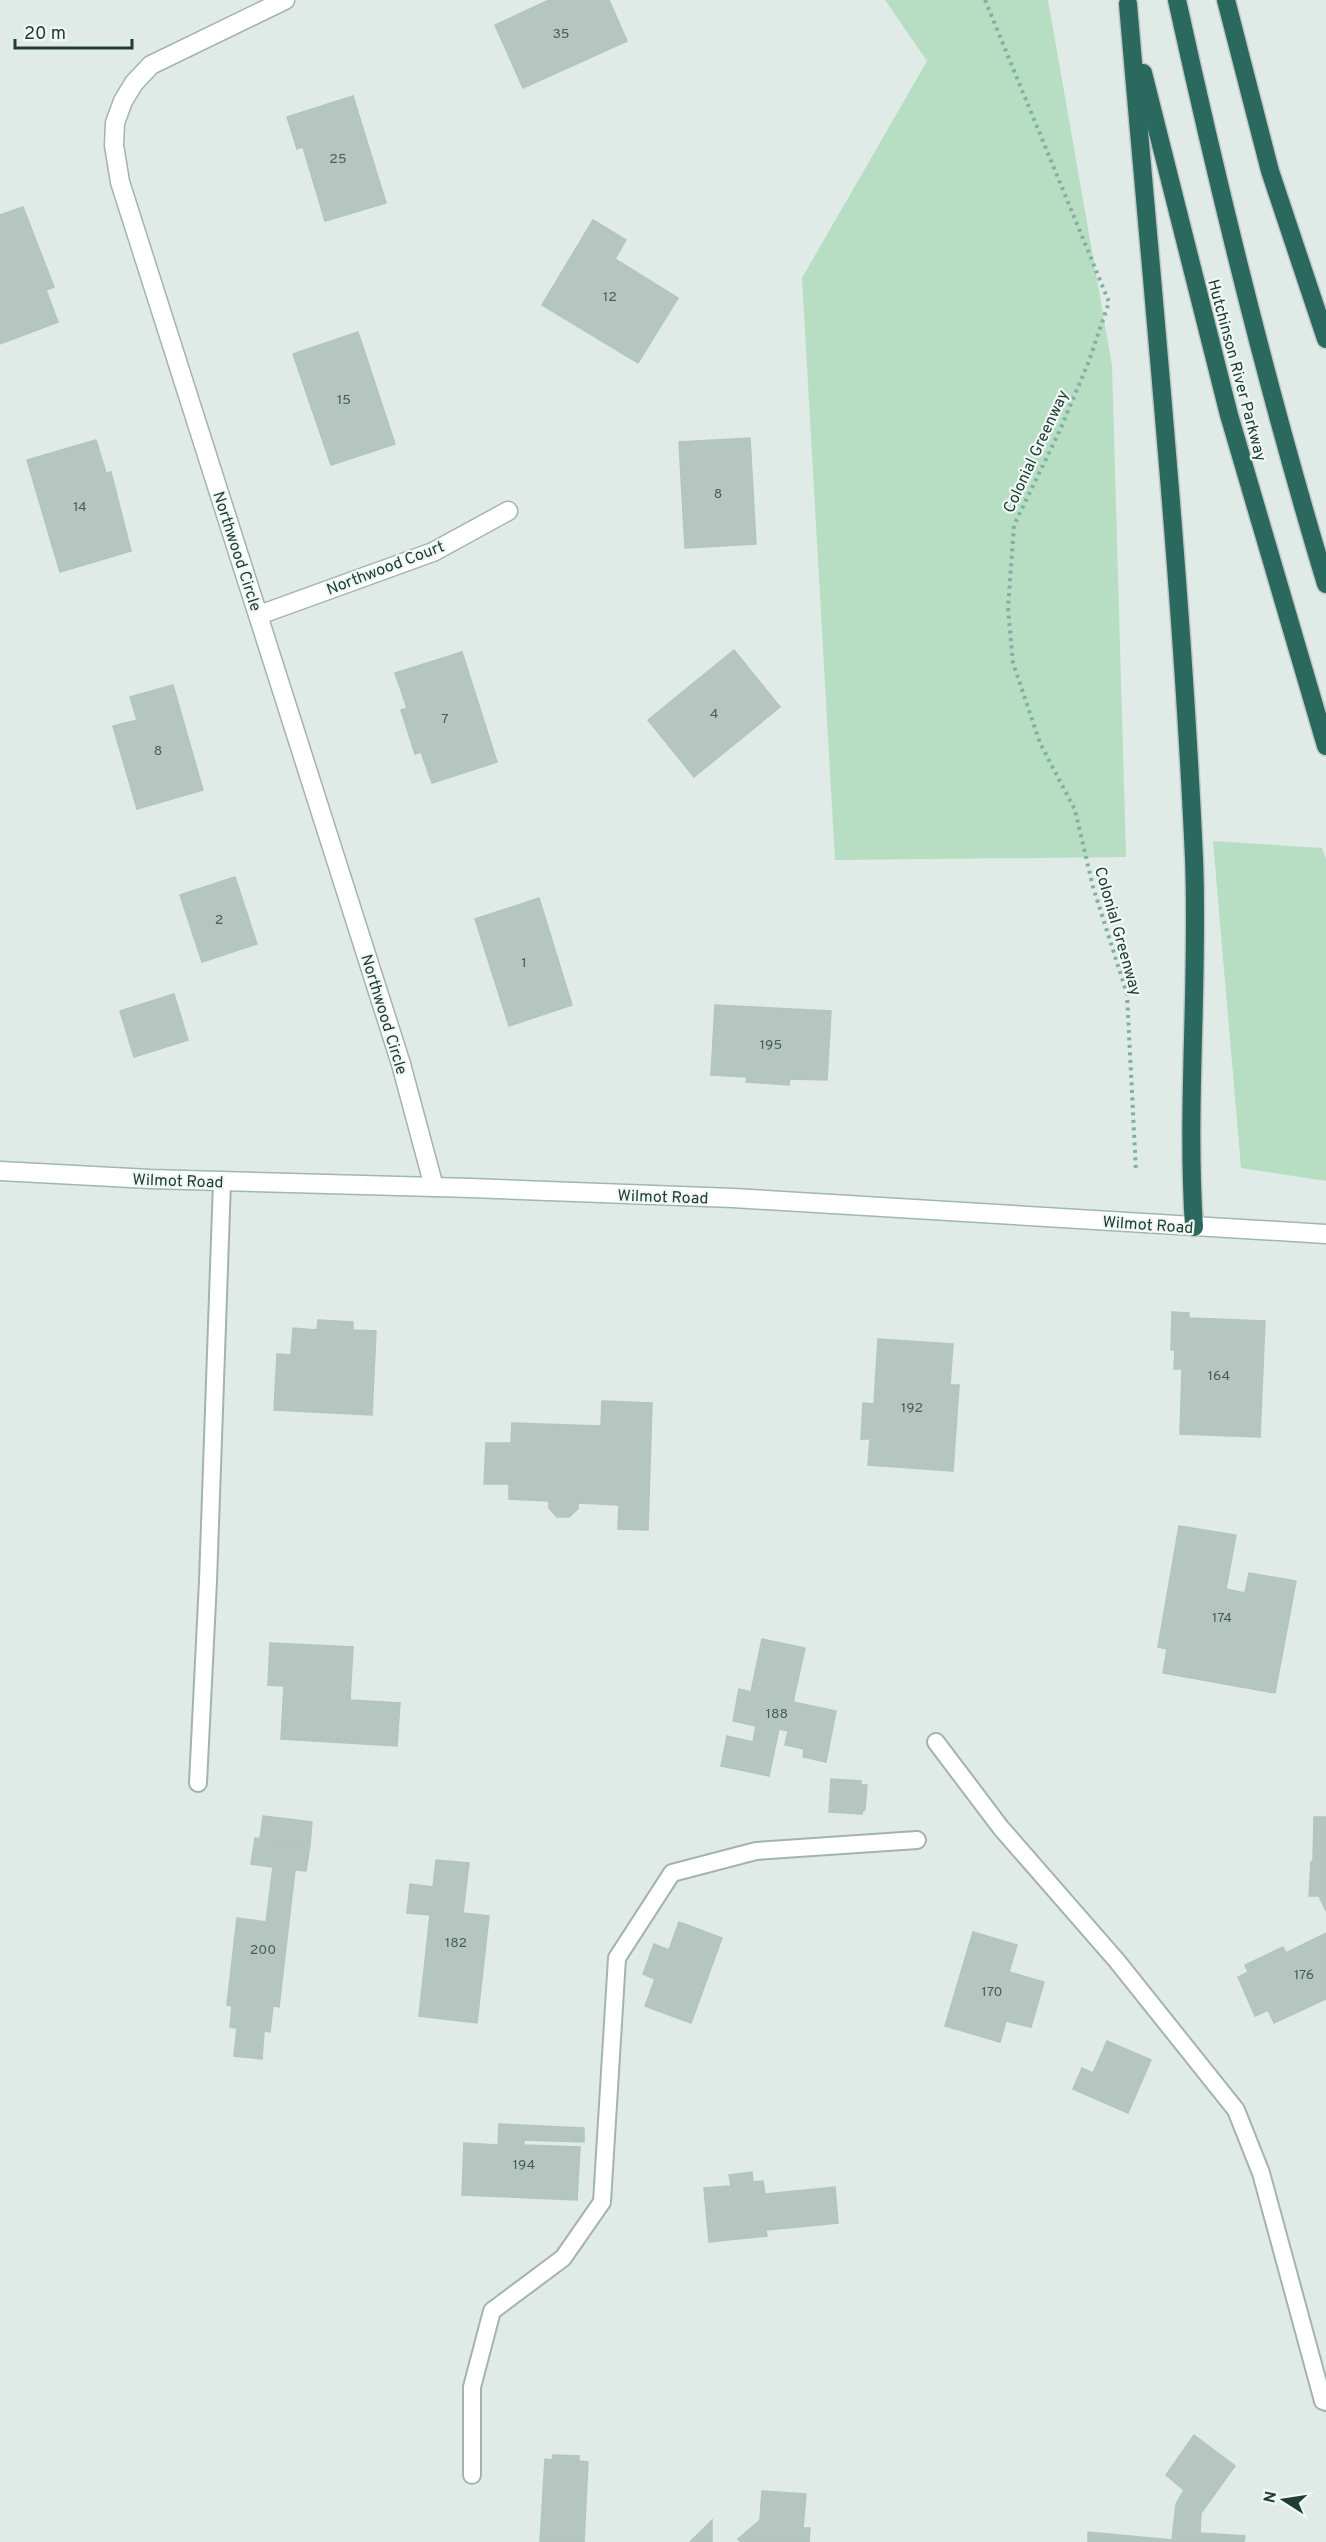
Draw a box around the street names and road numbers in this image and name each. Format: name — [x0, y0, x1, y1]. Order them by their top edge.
street label: Hutchinson River Parkway — [1202, 277, 1270, 464]
street label: Colonial Greenway — [1000, 387, 1074, 516]
street label: Northwood Circle — [207, 489, 265, 614]
street label: Northwood Court — [324, 537, 447, 601]
street label: Colonial Greenway — [1089, 865, 1145, 998]
street label: Northwood Circle — [355, 952, 411, 1077]
street label: Wilmot Road — [132, 1170, 224, 1194]
street label: Wilmot Road — [617, 1186, 709, 1210]
street label: Wilmot Road — [1102, 1213, 1194, 1239]

